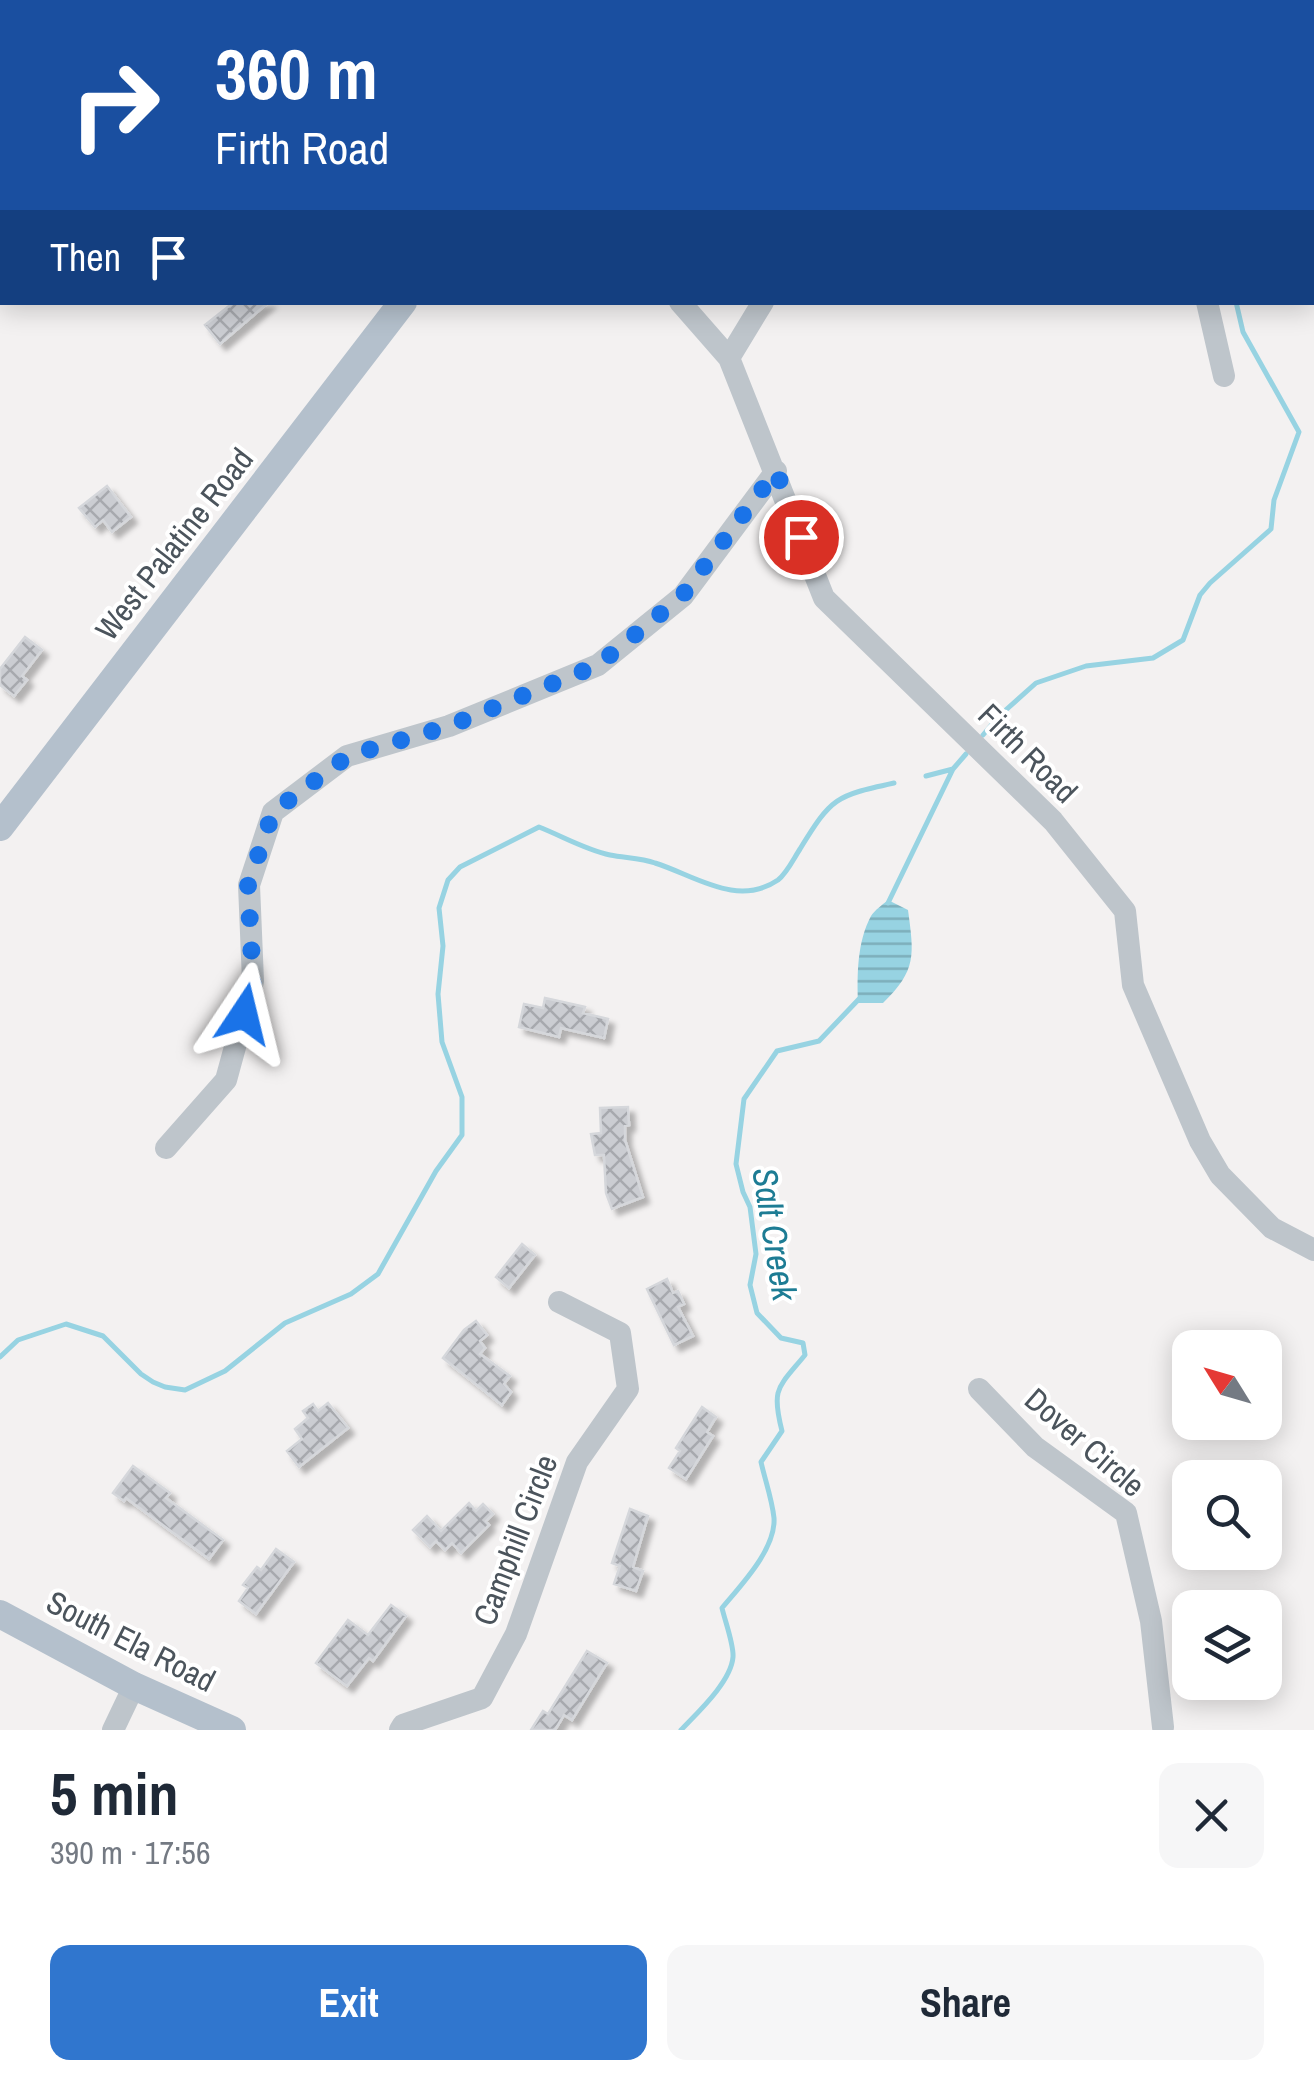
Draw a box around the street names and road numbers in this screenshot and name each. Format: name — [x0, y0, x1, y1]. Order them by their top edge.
street label: West Palatine Road — [85, 439, 263, 649]
street label: Firth Road — [969, 694, 1087, 812]
street label: Dover Circle — [1016, 1378, 1154, 1506]
street label: Camphill Circle — [463, 1449, 567, 1631]
street label: South Ela Road — [39, 1580, 223, 1702]

